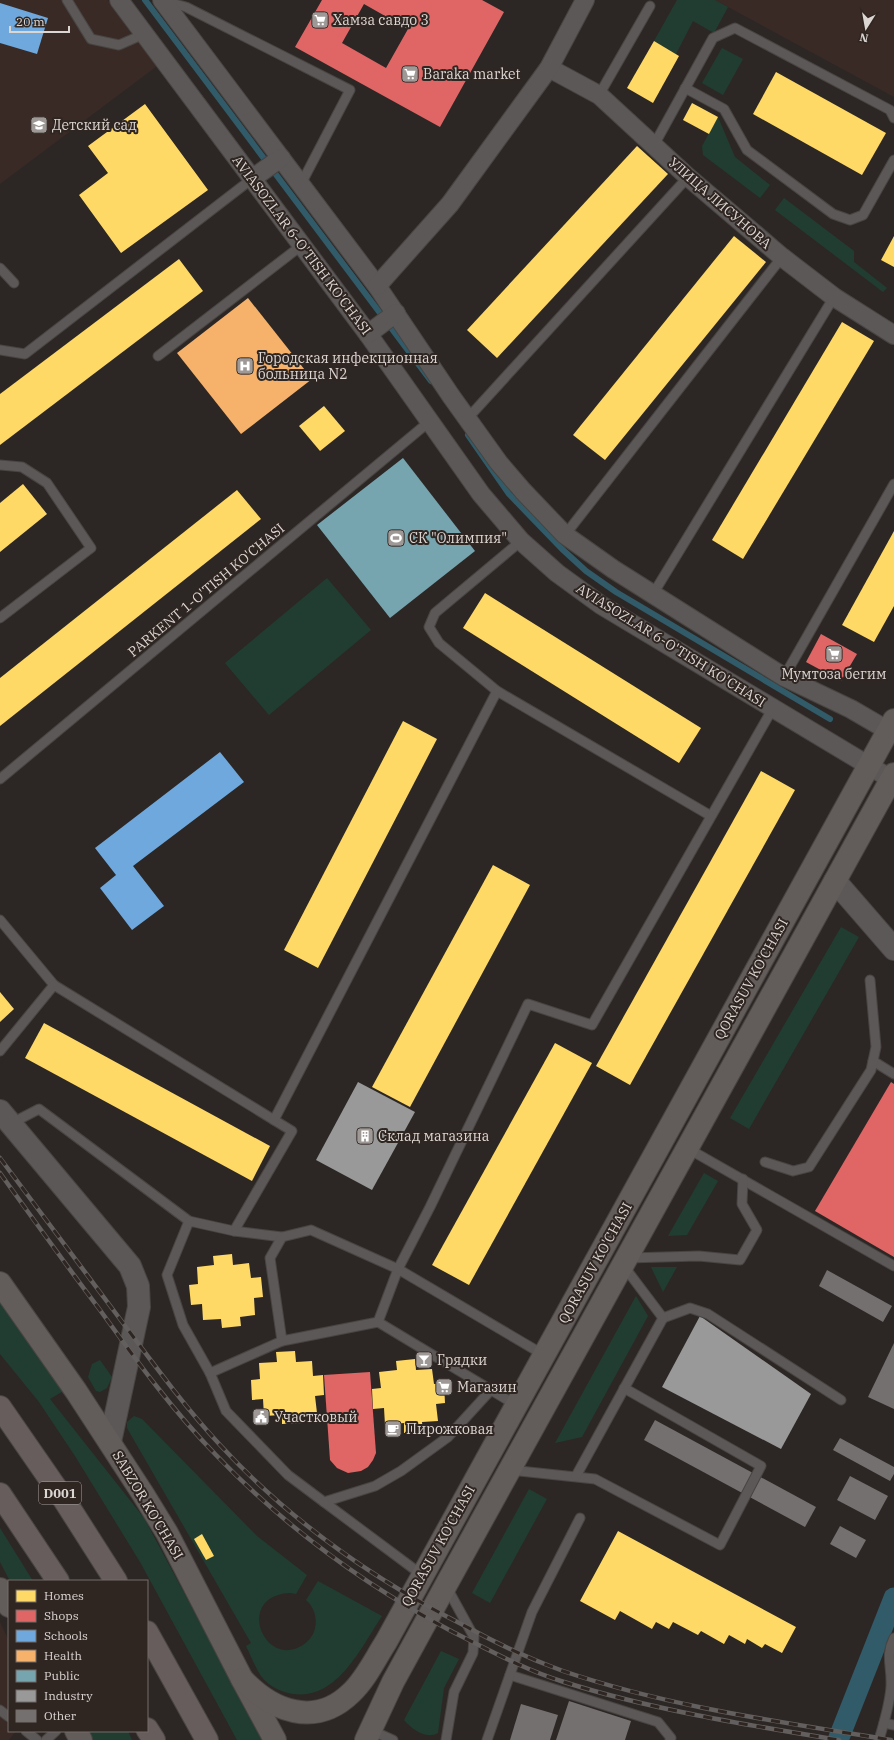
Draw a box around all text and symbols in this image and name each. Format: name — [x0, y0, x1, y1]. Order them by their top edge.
scale bar — [10, 8, 69, 34]
north arrow — [846, 8, 886, 48]
supermarket icon: Хамза савдо 3 — [310, 10, 330, 30]
place label: Хамза савдо 3 — [333, 11, 429, 29]
text: 20 m — [16, 14, 45, 29]
text: N — [858, 30, 870, 46]
supermarket icon: Baraka market — [400, 64, 420, 84]
place label: Baraka market — [423, 65, 521, 83]
school or university icon: Детский сад — [29, 115, 49, 135]
place label: Детский сад — [52, 116, 137, 134]
street label: AVIASOZLAR 6-O'TISH KO'CHASI — [229, 152, 376, 338]
street label: УЛИЦА ЛИСУНОВА — [665, 153, 776, 253]
place label: Городская инфекционная больница N2 — [258, 349, 438, 383]
hospital icon: Городская инфекционная больница N2 — [235, 356, 255, 376]
street label: PARKENT 1-O'TISH KO'CHASI — [124, 519, 288, 661]
sports icon: СК "Олимпия" — [386, 528, 406, 548]
place label: СК "Олимпия" — [409, 529, 507, 547]
street label: AVIASOZLAR 6-O'TISH KO'CHASI — [573, 579, 769, 711]
supermarket icon: Мумтоза бегим — [824, 644, 844, 664]
place label: Мумтоза бегим — [781, 665, 887, 683]
street label: QORASUV KO'CHASI — [710, 915, 792, 1043]
building icon: Склад магазина — [355, 1126, 375, 1146]
place label: Склад магазина — [378, 1127, 490, 1145]
street label: QORASUV KO'CHASI — [554, 1199, 636, 1327]
bar icon: Грядки — [414, 1350, 434, 1370]
place label: Грядки — [437, 1351, 487, 1369]
supermarket icon: Магазин — [434, 1377, 454, 1397]
place label: Магазин — [457, 1378, 517, 1396]
public building icon: Участковый — [251, 1407, 271, 1427]
place label: Участковый — [274, 1408, 358, 1426]
cafe icon: Пирожковая — [383, 1419, 403, 1439]
place label: Пирожковая — [406, 1420, 493, 1438]
street label: SABZOR KO'CHASI — [108, 1447, 188, 1563]
road number: D001 — [39, 1482, 81, 1504]
street label: QORASUV KO'CHASI — [397, 1482, 479, 1610]
legend — [8, 1580, 148, 1732]
text: Homes — [44, 1588, 84, 1603]
text: Shops — [44, 1608, 79, 1623]
text: Schools — [44, 1628, 88, 1643]
text: Health — [44, 1648, 82, 1663]
text: Public — [44, 1668, 80, 1683]
text: Industry — [44, 1688, 93, 1703]
text: Other — [44, 1708, 77, 1723]

